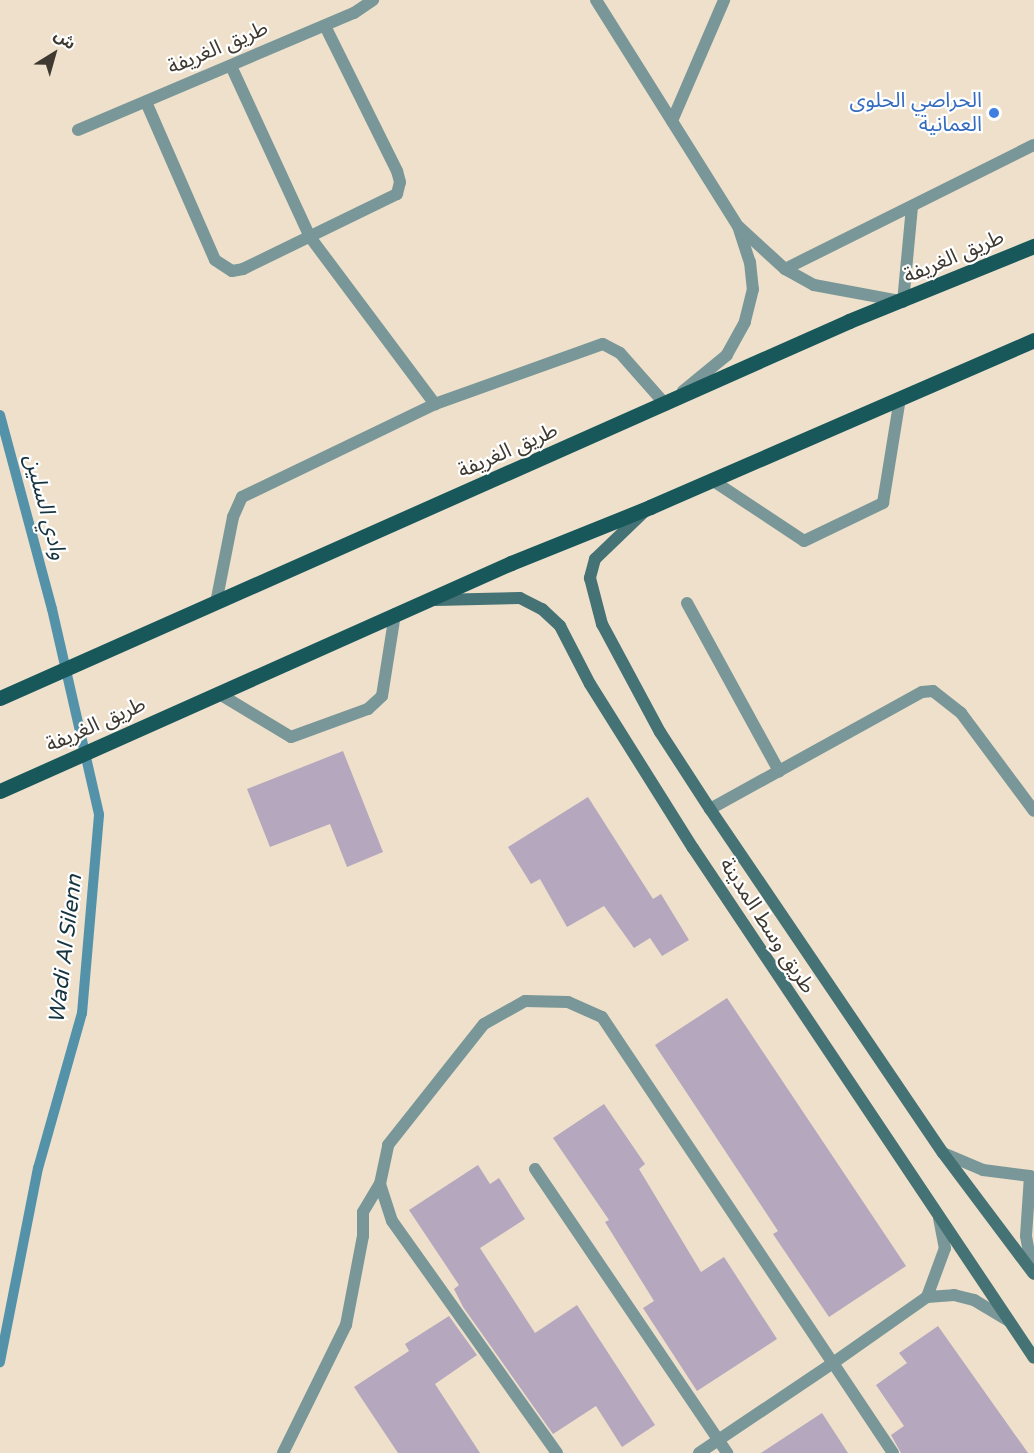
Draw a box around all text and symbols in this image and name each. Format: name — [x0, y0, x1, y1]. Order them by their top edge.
street label: طريق الغريفة — [164, 16, 272, 80]
north arrow — [24, 24, 84, 84]
text: ش — [50, 25, 80, 54]
place label: الحراصي الحلوى العمانية — [849, 88, 982, 138]
marker: الحراصي الحلوى العمانية — [987, 106, 1001, 120]
street label: طريق الغريفة — [900, 225, 1008, 289]
street label: طريق الغريفة — [454, 418, 562, 484]
water label: وادي السلين — [18, 451, 72, 563]
street label: طريق الغريفة — [42, 692, 150, 758]
street label: طريق وسط المدينة — [714, 853, 820, 999]
water label: Wadi Al Silenn — [44, 873, 88, 1025]

